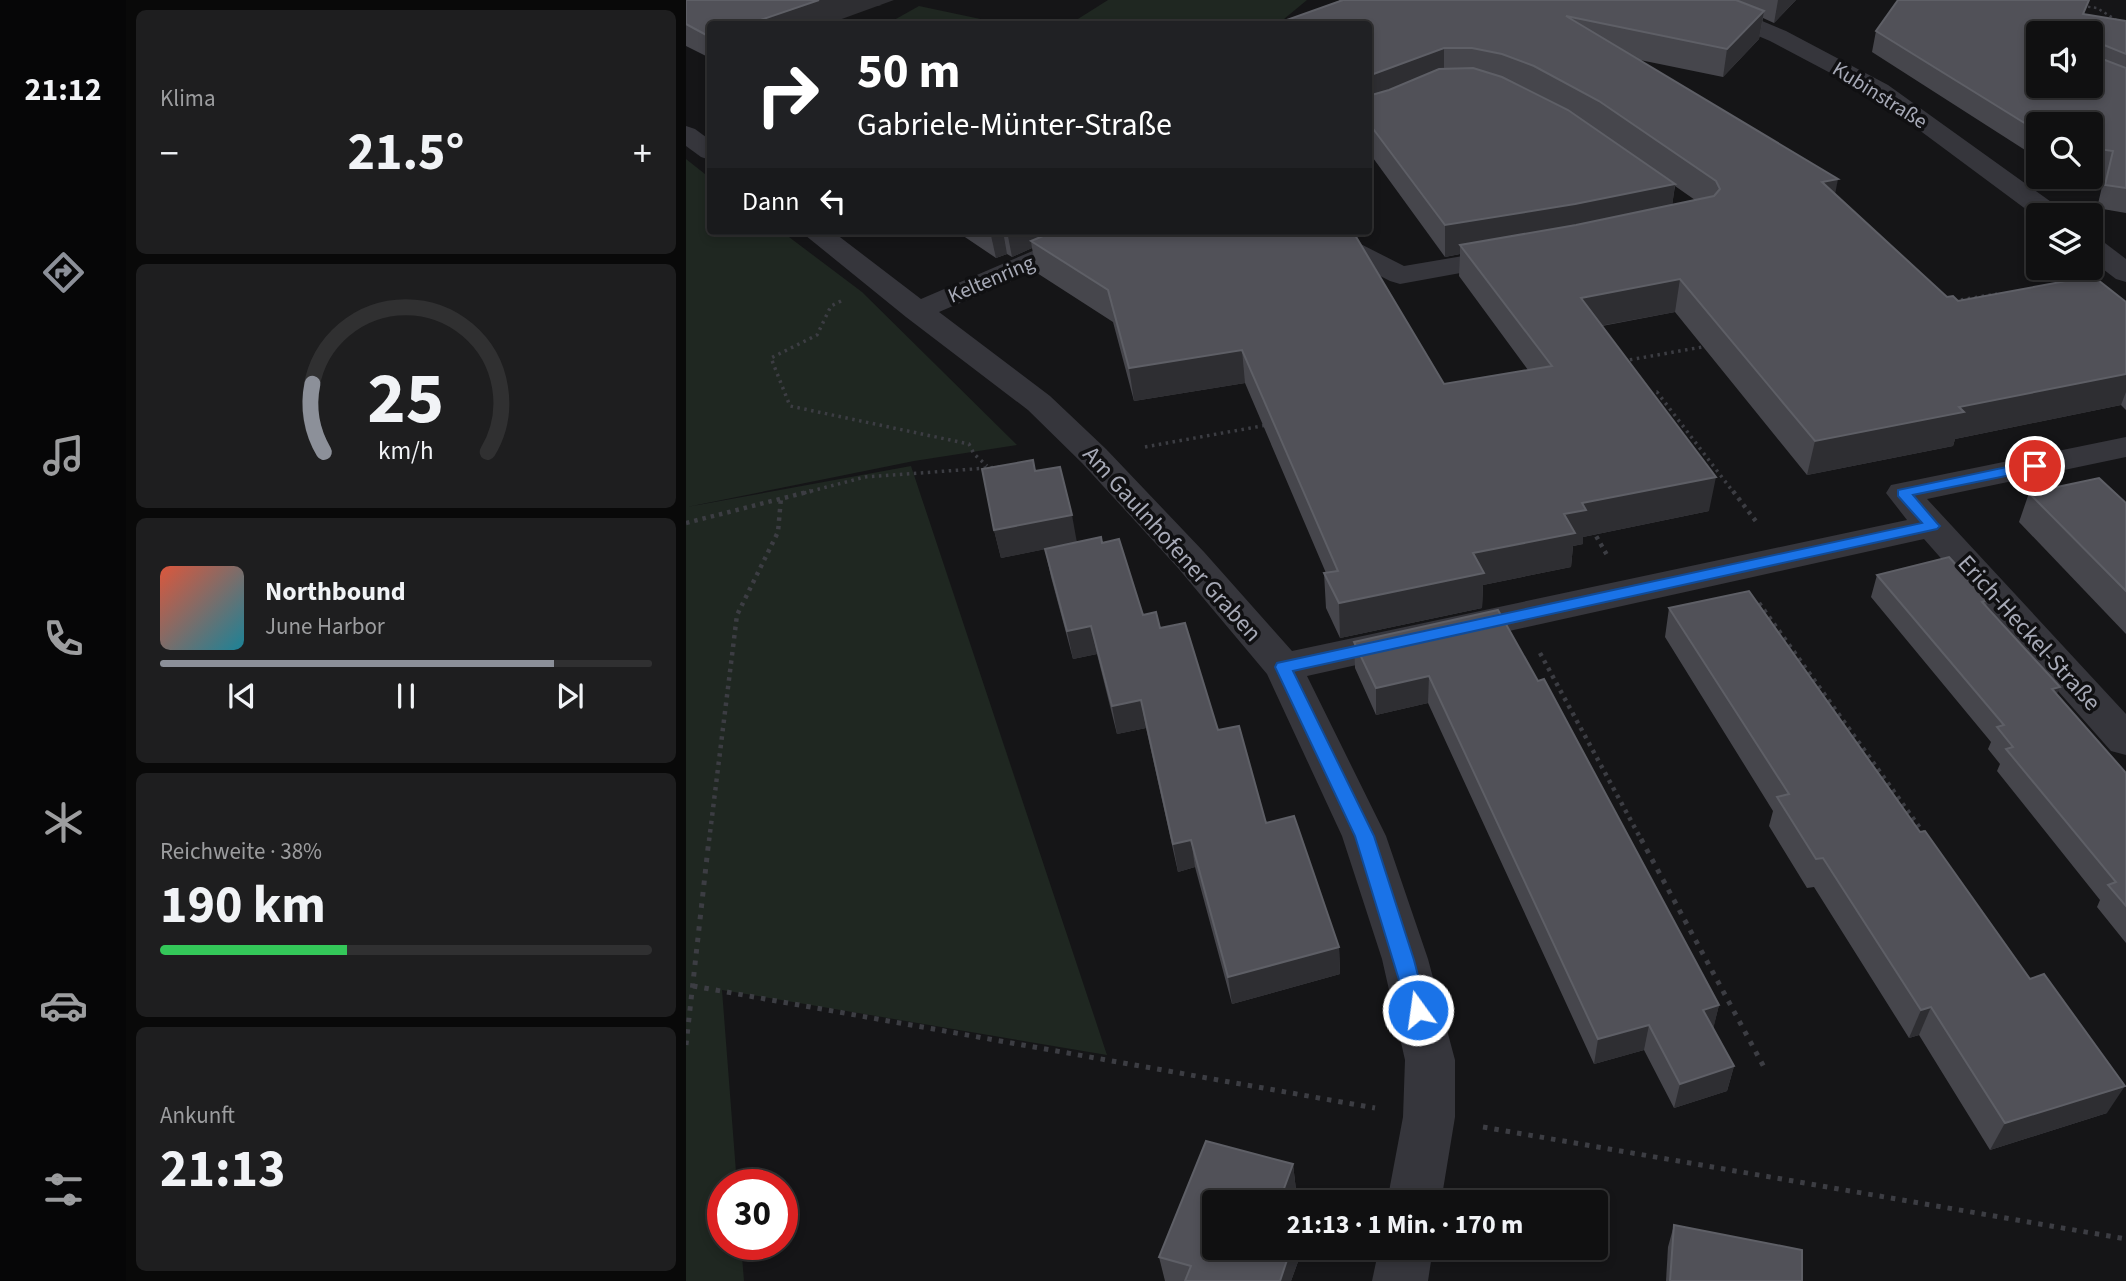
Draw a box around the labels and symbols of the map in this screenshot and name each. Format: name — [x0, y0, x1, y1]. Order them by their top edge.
street label: Kubinstraße — [1827, 54, 1933, 136]
street label: Keltenring — [943, 247, 1039, 311]
pin — [2005, 436, 2065, 496]
street label: Am Gaulnhofener Graben — [1074, 438, 1270, 650]
street label: Erich-Heckel-Straße — [1949, 547, 2109, 719]
position arrow — [1381, 973, 1455, 1047]
speed limit sign: 30 — [707, 1169, 798, 1260]

